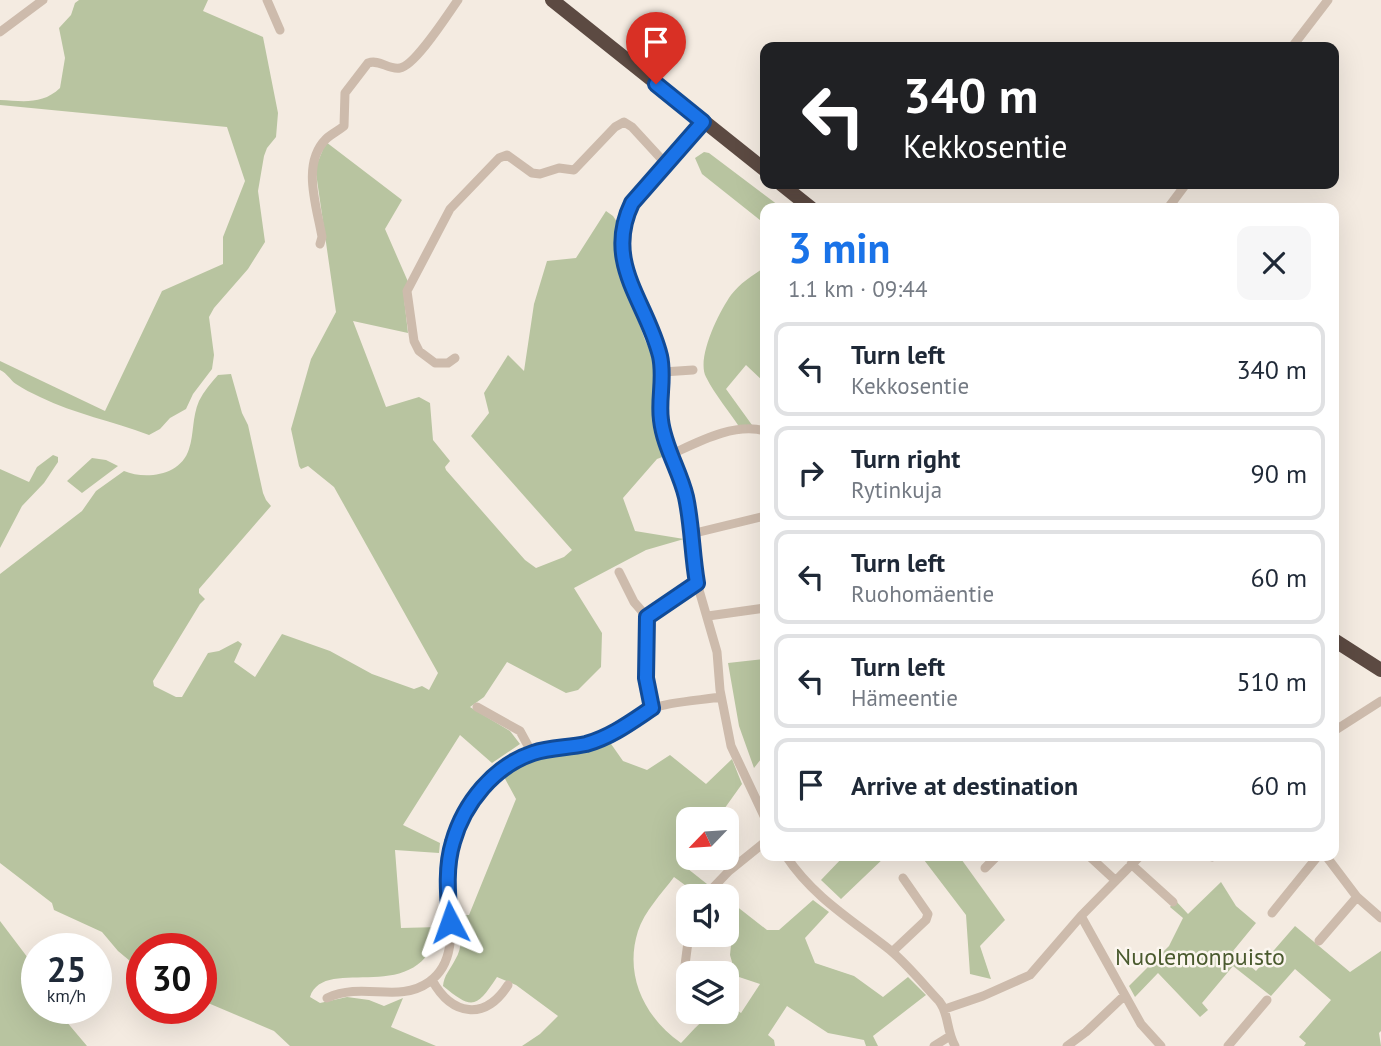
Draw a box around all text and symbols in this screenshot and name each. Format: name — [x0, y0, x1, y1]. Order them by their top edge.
pin — [626, 12.0, 686, 84]
icon: arrive — [637, 23, 675, 61]
text: 340 m — [903, 63, 1038, 127]
icon: left — [788, 70, 879, 161]
text: Kekkosentie — [903, 125, 1068, 167]
text: 3 min — [788, 220, 890, 275]
button: close — [1237, 226, 1311, 300]
text: 1.1 km · 09:44 — [788, 274, 927, 303]
text: Turn left — [851, 338, 945, 371]
icon: left — [792, 350, 830, 388]
text: 340 m — [1236, 353, 1307, 386]
text: Kekkosentie — [851, 371, 969, 400]
text: Turn right — [851, 442, 960, 475]
icon: right — [792, 454, 830, 492]
text: 90 m — [1251, 457, 1307, 490]
text: Rytinkuja — [851, 475, 942, 504]
text: Turn left — [851, 546, 945, 579]
icon: left — [792, 558, 830, 596]
text: 60 m — [1251, 561, 1307, 594]
text: Ruohomäentie — [851, 579, 994, 608]
text: Turn left — [851, 650, 945, 683]
icon: left — [792, 662, 830, 700]
text: 510 m — [1236, 665, 1307, 698]
text: Hämeentie — [851, 683, 958, 712]
icon: arrive — [792, 766, 830, 804]
text: Arrive at destination — [851, 769, 1078, 802]
text: 60 m — [1251, 769, 1307, 802]
north arrow — [676, 807, 738, 870]
map controls — [676, 807, 739, 1024]
button: sound — [676, 884, 739, 947]
position arrow — [413, 885, 487, 959]
speed limit sign: 30 — [126, 933, 217, 1024]
park label: Nuolemonpuisto — [1115, 941, 1285, 972]
text: 25 — [47, 946, 86, 992]
button: layers — [676, 961, 739, 1024]
text: km/h — [47, 984, 86, 1007]

